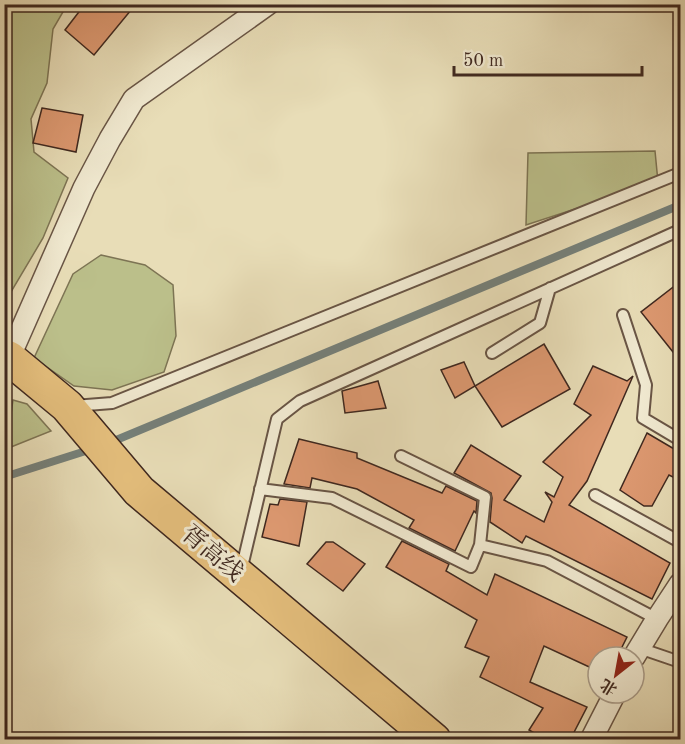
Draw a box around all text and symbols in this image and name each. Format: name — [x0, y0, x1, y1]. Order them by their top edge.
scale bar — [454, 39, 642, 77]
text: 50 m — [463, 52, 503, 70]
street label: 胥高线 — [176, 520, 249, 587]
north arrow — [586, 645, 646, 705]
text: 北 — [597, 675, 620, 699]

